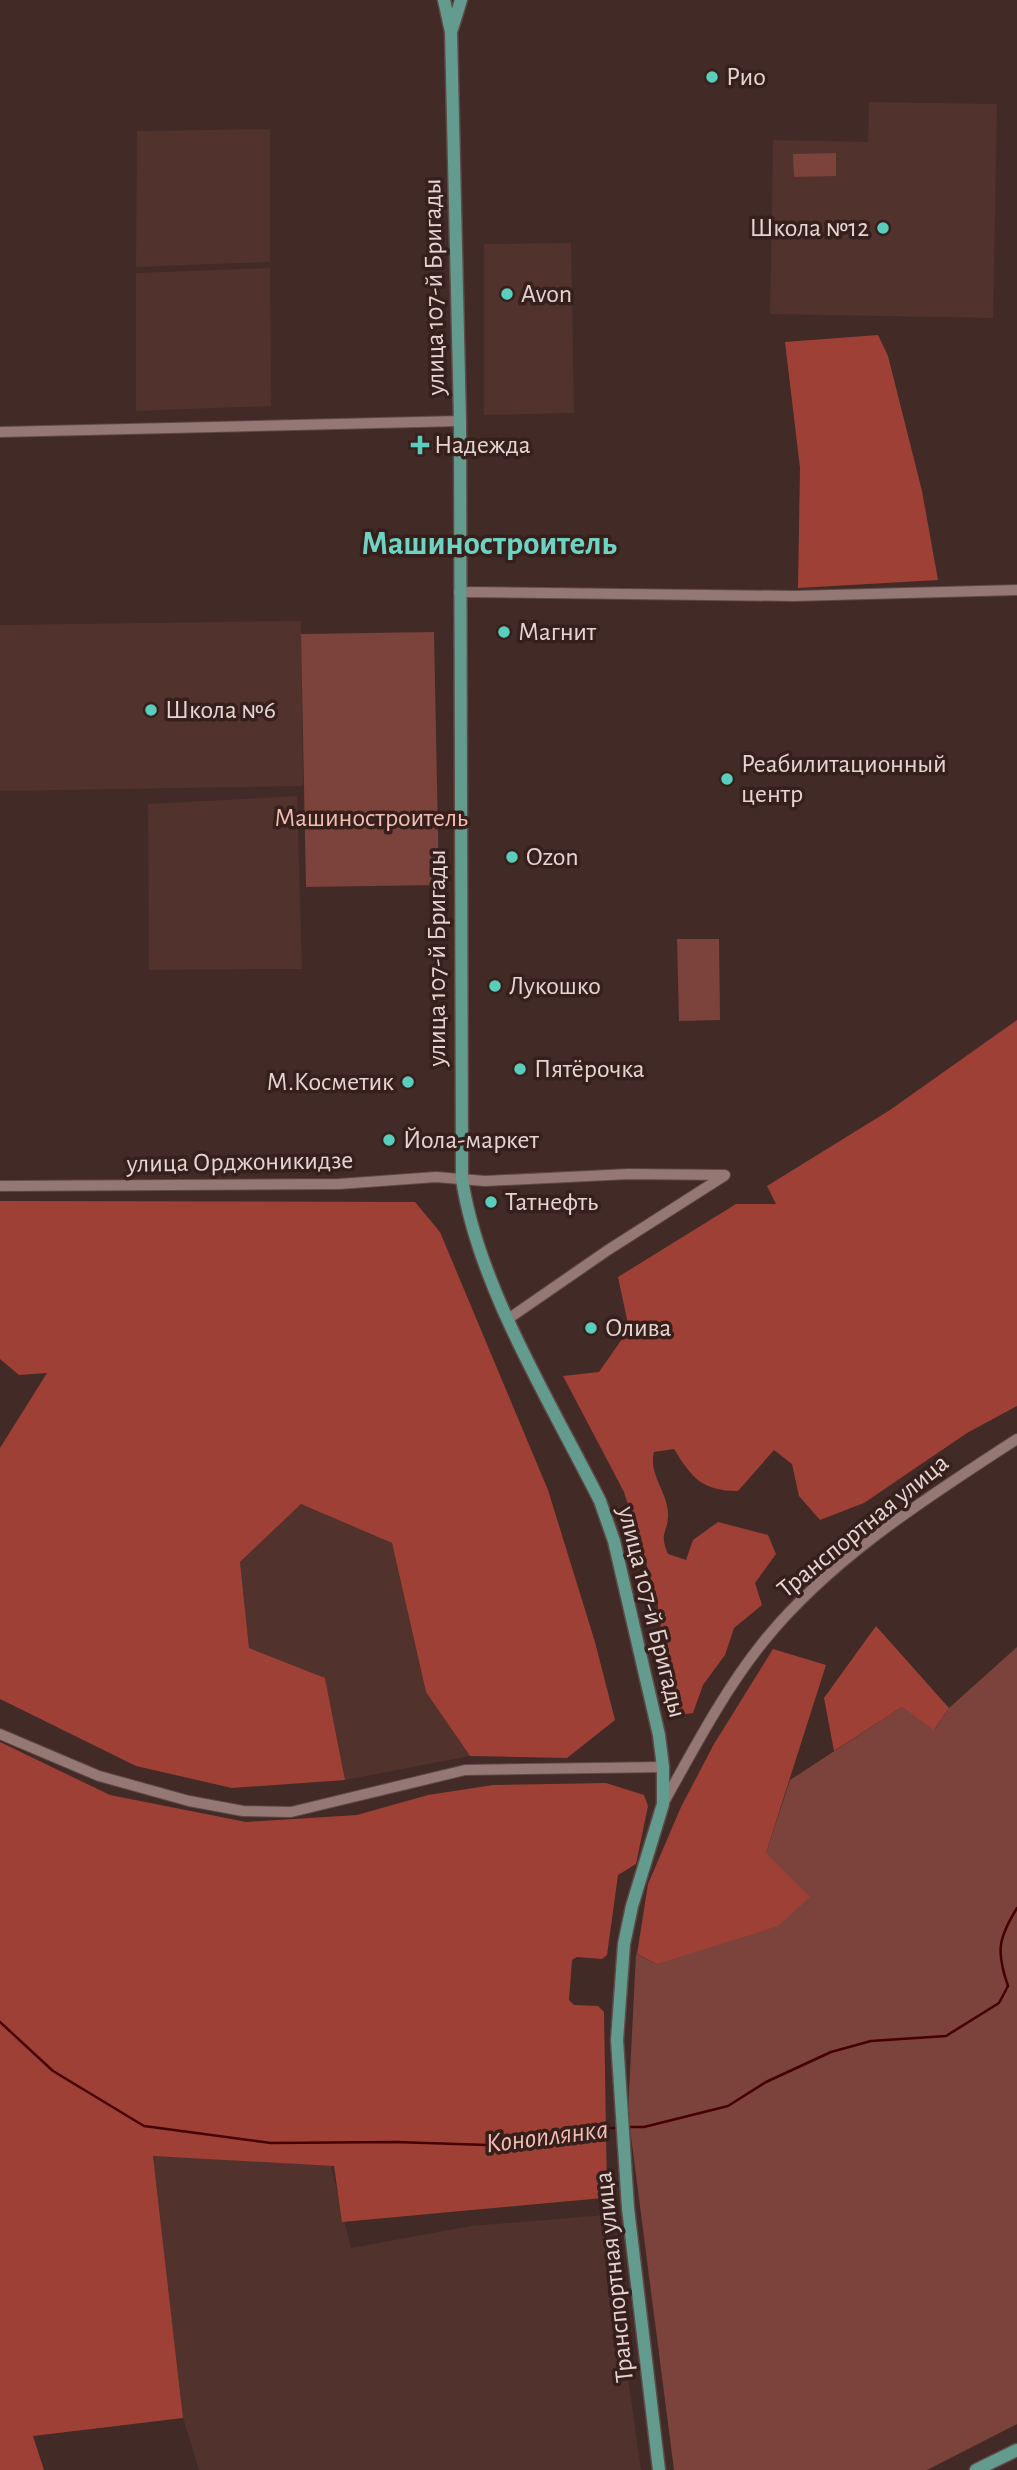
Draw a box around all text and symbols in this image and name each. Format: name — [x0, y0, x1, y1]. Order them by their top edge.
place label: Рио — [726, 64, 766, 90]
marker: Рио — [704, 69, 720, 85]
street label: улица 107-й Бригады — [419, 178, 449, 397]
place label: Школа №12 — [749, 215, 869, 241]
marker: Школа №12 — [875, 220, 891, 236]
place label: Avon — [521, 281, 572, 307]
marker: Avon — [499, 286, 515, 302]
place label: Надежда — [434, 432, 531, 458]
marker: Надежда — [412, 437, 428, 453]
district label: Машиностроитель — [361, 528, 618, 561]
place label: Магнит — [518, 619, 597, 645]
marker: Магнит — [496, 624, 512, 640]
place label: Школа №6 — [165, 697, 276, 723]
marker: Школа №6 — [143, 702, 159, 718]
place label: Реабилитационный центр — [741, 751, 947, 807]
marker: Реабилитационный центр — [719, 771, 735, 787]
park label: Машиностроитель — [274, 805, 468, 831]
place label: Ozon — [526, 844, 579, 870]
marker: Ozon — [504, 849, 520, 865]
street label: улица 107-й Бригады — [424, 850, 450, 1067]
place label: Лукошко — [509, 973, 601, 999]
marker: Лукошко — [487, 978, 503, 994]
place label: Пятёрочка — [534, 1056, 645, 1082]
marker: Пятёрочка — [512, 1061, 528, 1077]
place label: М.Косметик — [267, 1069, 394, 1095]
marker: М.Косметик — [400, 1074, 416, 1090]
place label: Йола-маркет — [403, 1127, 540, 1153]
marker: Йола-маркет — [381, 1132, 397, 1148]
street label: улица Орджоникидзе — [125, 1147, 354, 1177]
place label: Татнефть — [505, 1189, 598, 1215]
marker: Татнефть — [483, 1194, 499, 1210]
place label: Олива — [605, 1315, 672, 1341]
marker: Олива — [583, 1320, 599, 1336]
street label: Транспортная улица — [773, 1449, 954, 1603]
street label: улица 107-й Бригады — [613, 1503, 691, 1720]
water label: Коноплянка — [484, 2116, 610, 2158]
street label: Транспортная улица — [590, 2170, 638, 2384]

